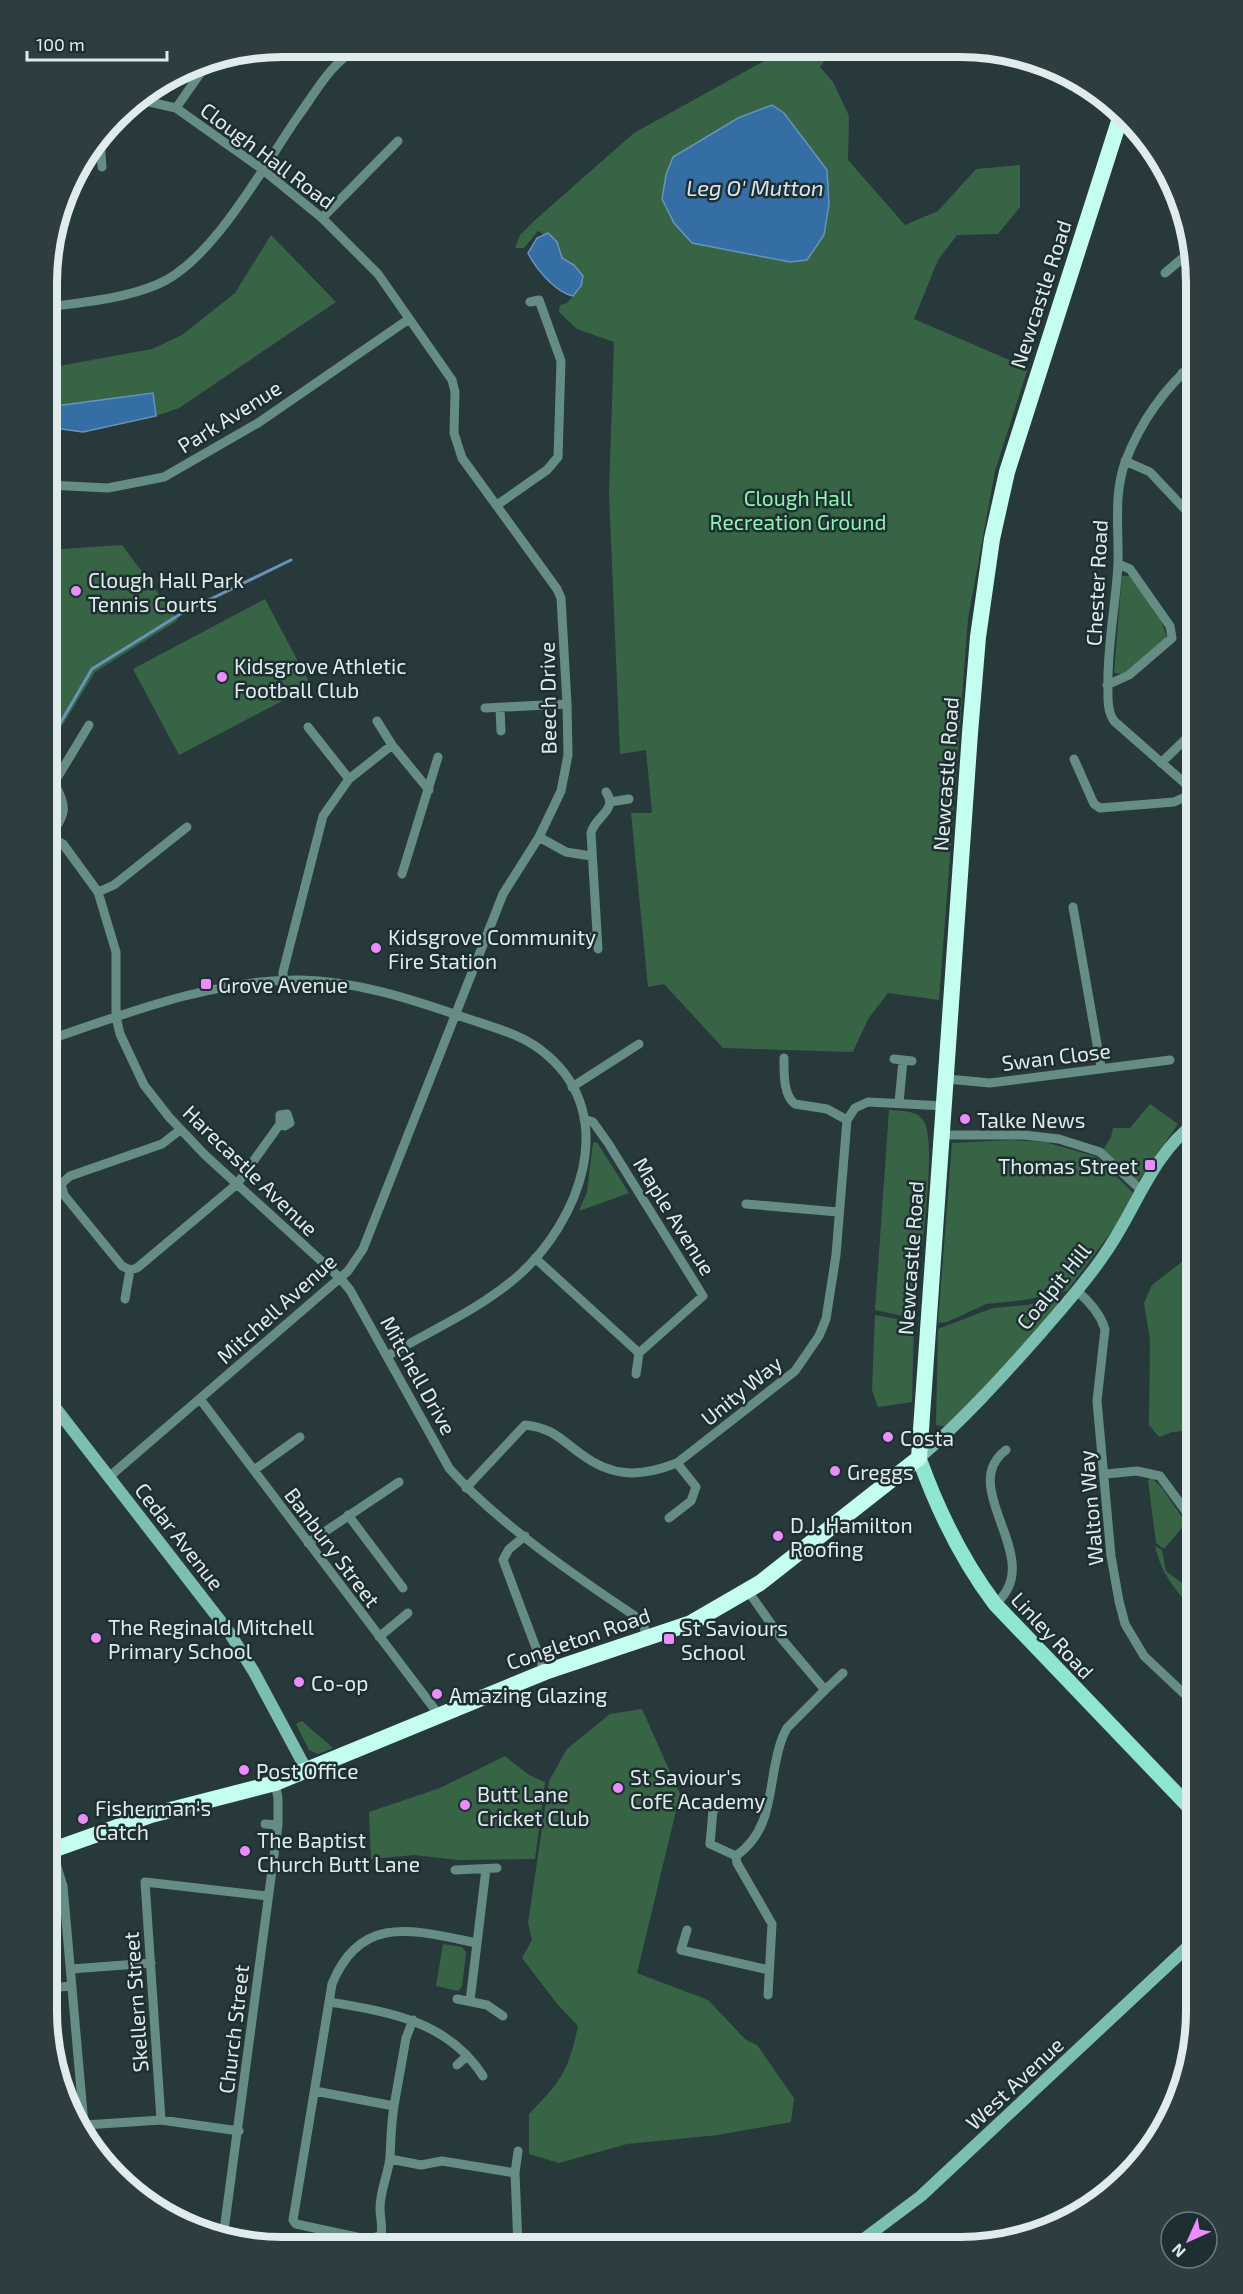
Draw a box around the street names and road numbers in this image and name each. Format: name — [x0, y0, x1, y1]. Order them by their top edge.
street label: Clough Hall Road — [196, 96, 340, 214]
street label: Newcastle Road — [1004, 217, 1076, 371]
street label: Park Avenue — [173, 374, 285, 458]
street label: Chester Road — [1080, 519, 1112, 647]
street label: Beech Drive — [534, 641, 560, 755]
street label: Newcastle Road — [927, 696, 963, 852]
street label: Swan Close — [1000, 1037, 1112, 1075]
street label: Harecastle Avenue — [178, 1099, 324, 1241]
street label: Maple Avenue — [629, 1152, 721, 1280]
street label: Newcastle Road — [892, 1180, 928, 1336]
street label: Coalpit Hill — [1011, 1237, 1096, 1334]
street label: Mitchell Avenue — [211, 1248, 341, 1368]
street label: Mitchell Drive — [376, 1311, 462, 1439]
street label: Unity Way — [696, 1350, 786, 1430]
street label: Walton Way — [1072, 1449, 1108, 1567]
street label: Cedar Avenue — [130, 1477, 230, 1595]
street label: Banbury Street — [280, 1482, 386, 1612]
street label: Linley Road — [1007, 1586, 1099, 1684]
street label: Congleton Road — [503, 1602, 653, 1674]
street label: Skellern Street — [118, 1931, 152, 2073]
street label: Church Street — [213, 1963, 253, 2095]
street label: West Avenue — [960, 2032, 1068, 2134]

